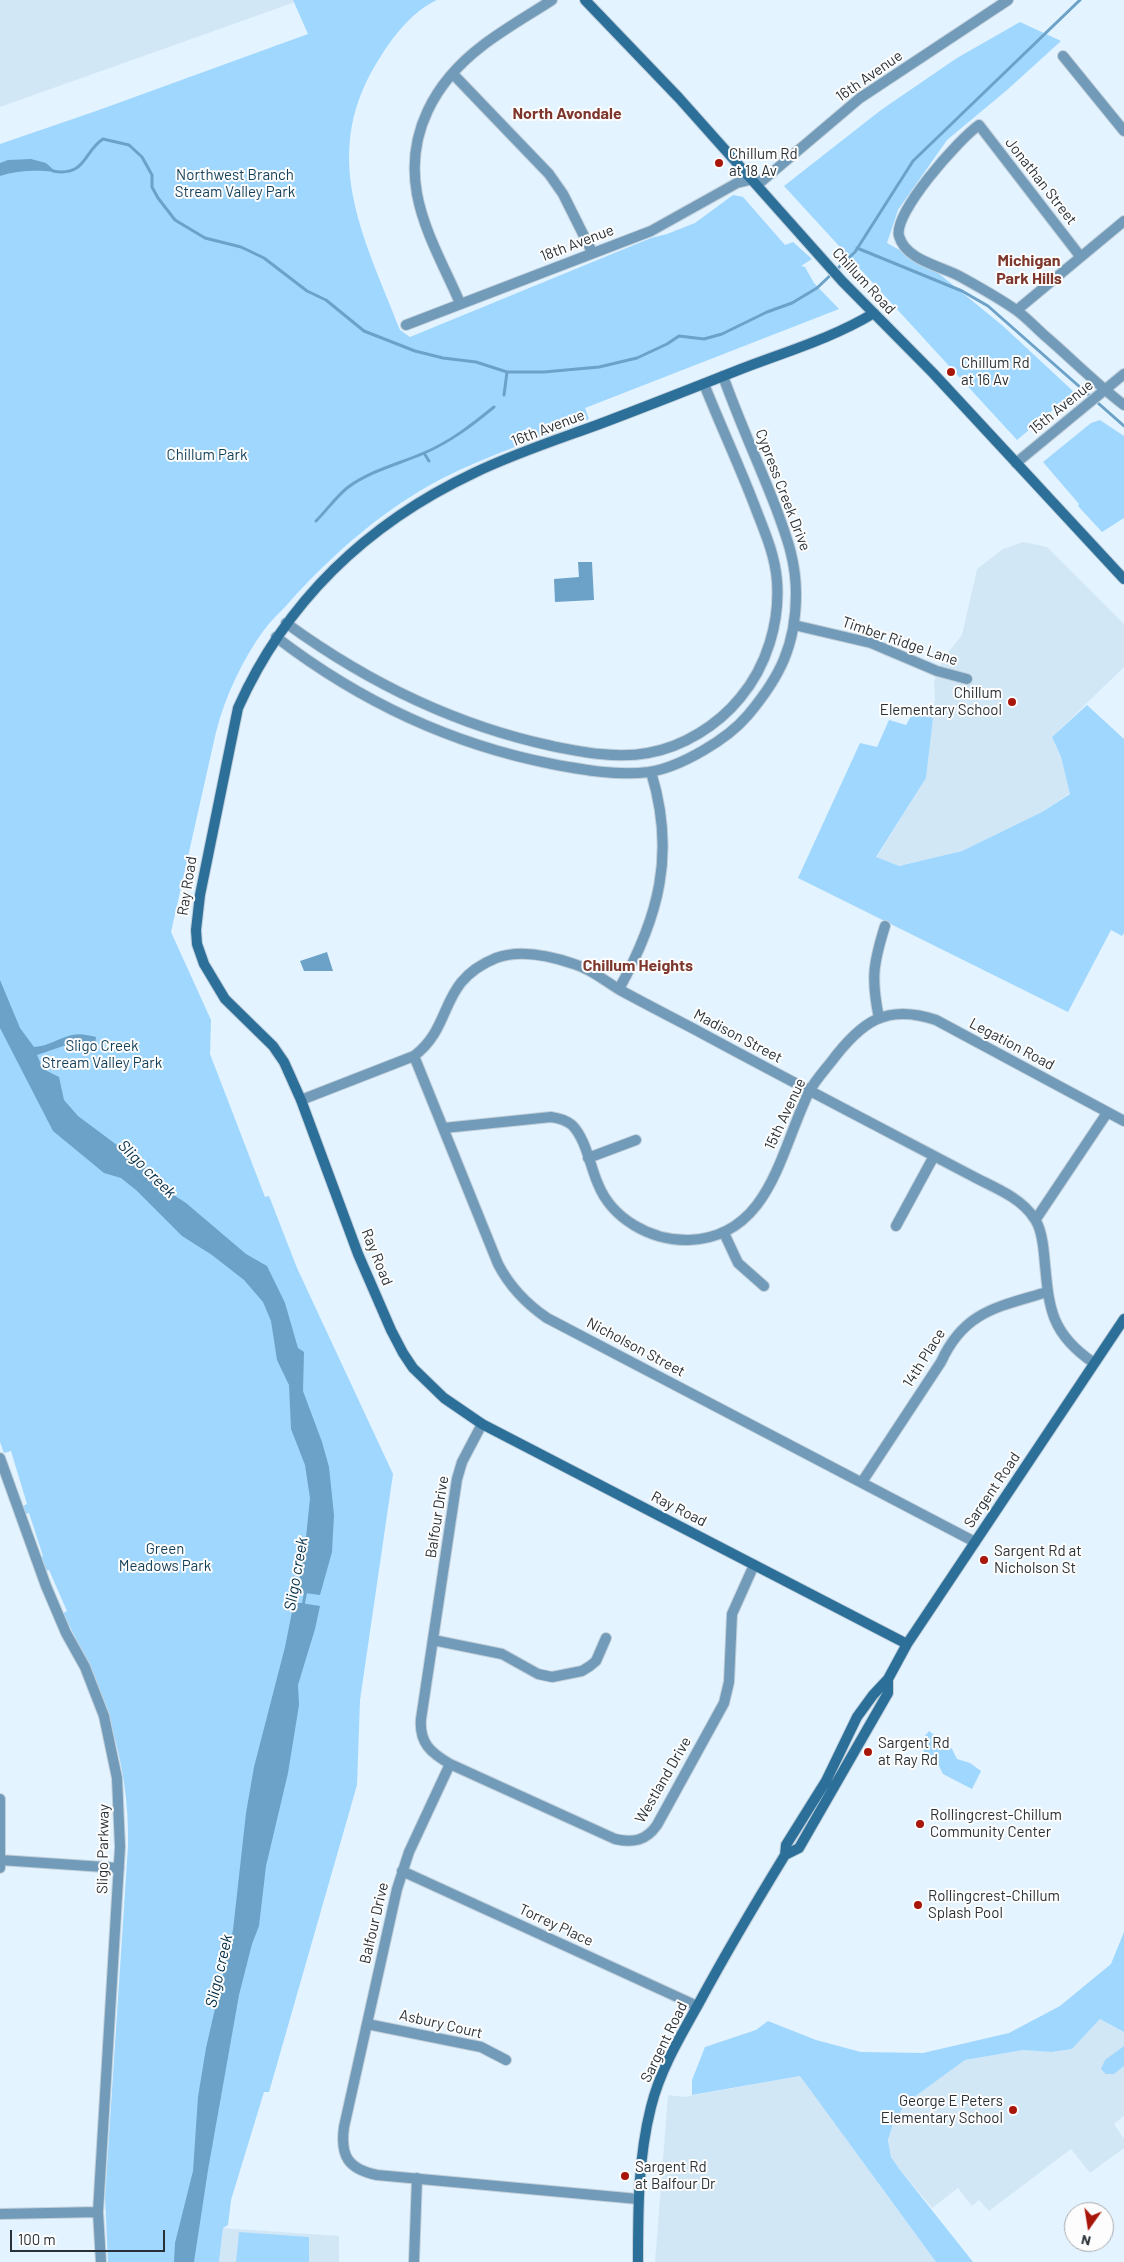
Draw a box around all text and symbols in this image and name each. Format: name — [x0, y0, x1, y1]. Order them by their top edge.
street label: 16th Avenue — [832, 46, 906, 106]
district label: North Avondale — [512, 104, 622, 124]
street label: Jonathan Street — [1001, 134, 1081, 228]
place label: Chillum Rd at 18 Av — [729, 145, 798, 180]
marker: Chillum Rd at 18 Av — [713, 157, 725, 169]
park label: Northwest Branch Stream Valley Park — [175, 166, 295, 201]
street label: 18th Avenue — [538, 221, 616, 265]
street label: Chillum Road — [829, 244, 899, 318]
district label: Michigan Park Hills — [996, 251, 1062, 289]
place label: Chillum Rd at 16 Av — [961, 354, 1030, 389]
marker: Chillum Rd at 16 Av — [945, 366, 957, 378]
street label: 15th Avenue — [1025, 376, 1097, 438]
street label: 16th Avenue — [509, 406, 587, 450]
street label: Cypress Creek Drive — [751, 426, 815, 554]
park label: Chillum Park — [167, 446, 247, 464]
street label: Timber Ridge Lane — [840, 613, 960, 669]
place label: Chillum Elementary School — [880, 684, 1002, 719]
marker: Chillum Elementary School — [1006, 696, 1018, 708]
street label: Ray Road — [173, 855, 201, 917]
district label: Chillum Heights — [583, 956, 693, 976]
street label: Madison Street — [691, 1005, 785, 1067]
street label: Legation Road — [966, 1014, 1058, 1074]
park label: Sligo Creek Stream Valley Park — [42, 1037, 162, 1072]
street label: 15th Avenue — [761, 1075, 809, 1153]
water label: Sligo creek — [114, 1136, 180, 1202]
street label: Ray Road — [357, 1226, 397, 1288]
street label: Nicholson Street — [584, 1314, 688, 1380]
street label: 14th Place — [899, 1325, 949, 1391]
street label: Sargent Road — [960, 1449, 1024, 1531]
street label: Balfour Drive — [422, 1475, 452, 1559]
street label: Ray Road — [648, 1487, 710, 1531]
water label: Sligo creek — [280, 1536, 312, 1612]
park label: Green Meadows Park — [119, 1540, 211, 1575]
place label: Sargent Rd at Nicholson St — [994, 1542, 1082, 1577]
marker: Sargent Rd at Nicholson St — [978, 1554, 990, 1566]
street label: Westland Drive — [631, 1734, 695, 1826]
place label: Sargent Rd at Ray Rd — [878, 1734, 950, 1769]
marker: Sargent Rd at Ray Rd — [862, 1746, 874, 1758]
street label: Sligo Parkway — [93, 1804, 113, 1894]
place label: Rollingcrest-Chillum Community Center — [930, 1806, 1062, 1841]
marker: Rollingcrest-Chillum Community Center — [914, 1818, 926, 1830]
street label: Balfour Drive — [356, 1880, 392, 1966]
place label: Rollingcrest-Chillum Splash Pool — [928, 1887, 1060, 1922]
marker: Rollingcrest-Chillum Splash Pool — [912, 1899, 924, 1911]
street label: Torrey Place — [516, 1900, 596, 1950]
water label: Sligo creek — [201, 1933, 237, 2009]
street label: Sargent Road — [637, 1999, 691, 2085]
street label: Asbury Court — [398, 2006, 484, 2042]
place label: George E Peters Elementary School — [881, 2092, 1003, 2127]
marker: George E Peters Elementary School — [1007, 2104, 1019, 2116]
place label: Sargent Rd at Balfour Dr — [635, 2158, 716, 2193]
marker: Sargent Rd at Balfour Dr — [619, 2170, 631, 2182]
north arrow — [1064, 2202, 1114, 2252]
scale bar — [12, 2220, 168, 2252]
text: 100 m — [18, 2230, 56, 2248]
text: N — [1079, 2232, 1092, 2250]

